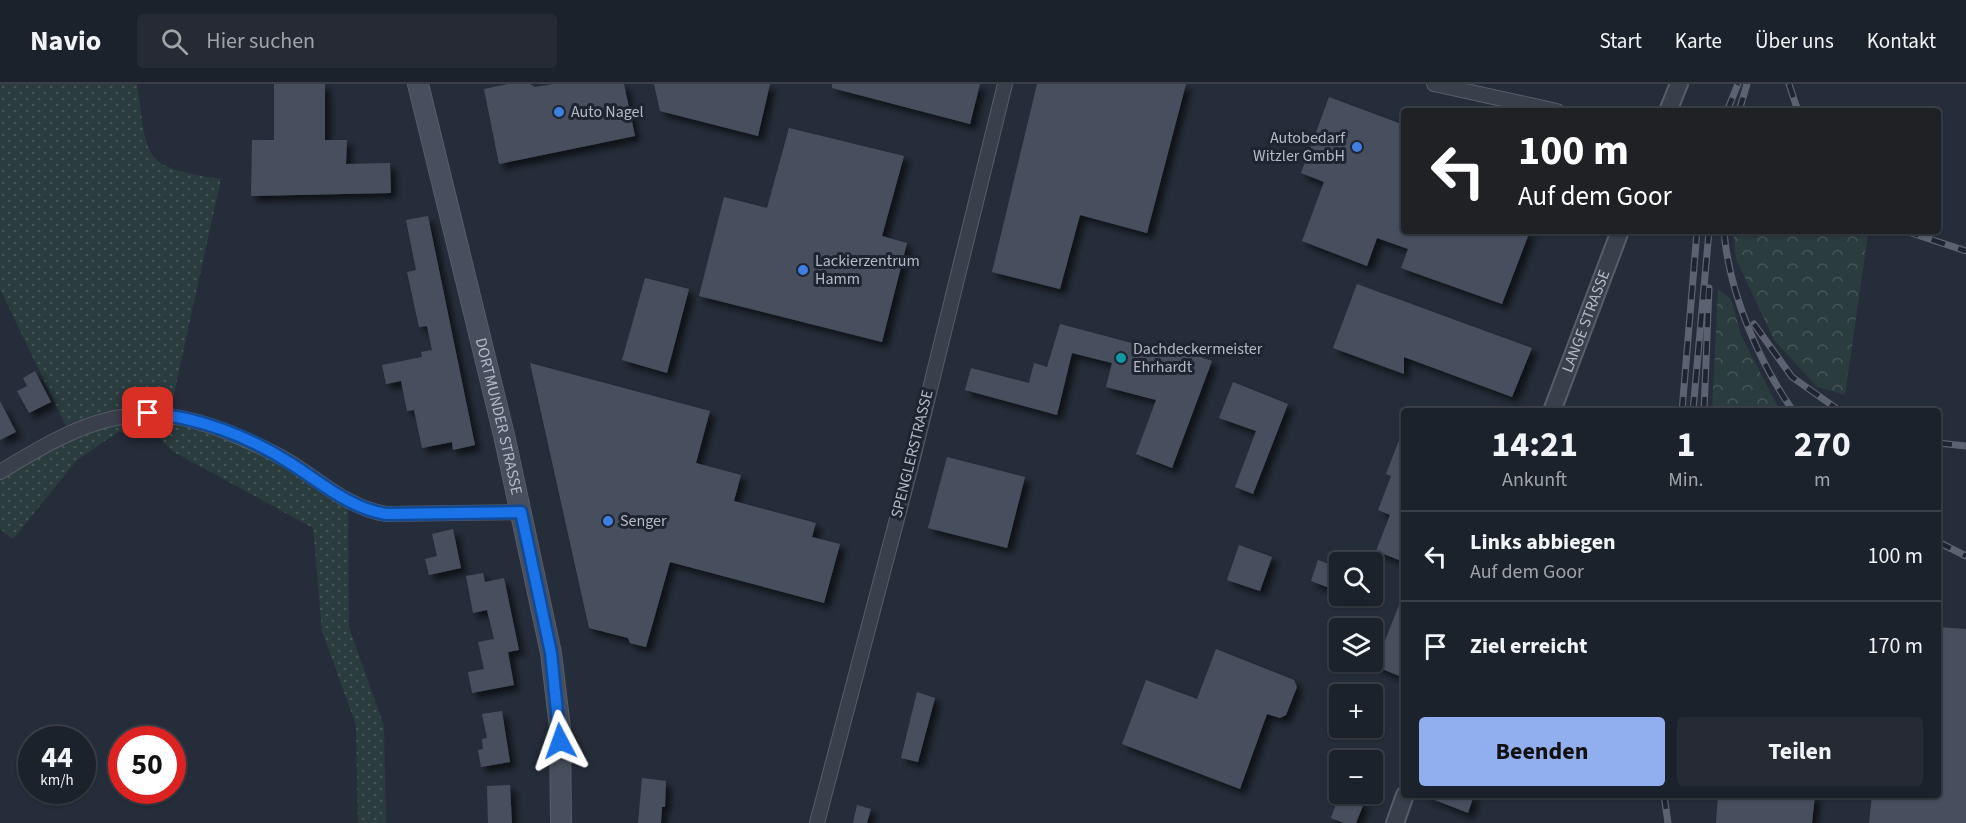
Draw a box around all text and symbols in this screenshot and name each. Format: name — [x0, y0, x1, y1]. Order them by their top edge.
search box — [137, 14, 557, 68]
text: Navio — [30, 21, 101, 61]
icon: search — [158, 25, 191, 58]
text: Hier suchen — [206, 25, 315, 57]
text: Start — [1599, 26, 1642, 56]
text: Karte — [1675, 26, 1722, 56]
text: Über uns — [1755, 26, 1834, 56]
text: Kontakt — [1867, 26, 1936, 56]
place label: Auto Nagel — [571, 101, 644, 123]
marker: Auto Nagel — [552, 105, 566, 119]
text: 100 m — [1518, 121, 1629, 181]
place label: Autobedarf Witzler GmbH — [1253, 127, 1346, 167]
icon: left — [1419, 132, 1497, 210]
marker: Autobedarf Witzler GmbH — [1350, 140, 1364, 154]
text: Auf dem Goor — [1518, 177, 1672, 216]
place label: Lackierzentrum Hamm — [815, 250, 920, 290]
marker: Lackierzentrum Hamm — [796, 263, 810, 277]
street label: LANGE STRASSE — [1557, 267, 1615, 376]
street label: DORTMUNDER STRASSE — [470, 335, 528, 497]
place label: Dachdeckermeister Ehrhardt — [1133, 338, 1263, 378]
marker: Dachdeckermeister Ehrhardt — [1114, 351, 1128, 365]
pin — [122, 387, 173, 438]
street label: SPENGLERSTRASSE — [885, 388, 939, 520]
icon: arrive — [131, 396, 164, 429]
text: 14:21 — [1491, 419, 1578, 470]
text: 1 — [1676, 419, 1695, 470]
text: 270 — [1794, 419, 1851, 470]
text: Ankunft — [1502, 466, 1567, 494]
text: Min. — [1668, 466, 1704, 494]
text: m — [1814, 466, 1831, 494]
place label: Senger — [620, 510, 667, 532]
marker: Senger — [601, 514, 615, 528]
text: Links abbiegen — [1470, 526, 1616, 558]
icon: left — [1419, 540, 1452, 573]
text: 100 m — [1868, 540, 1923, 572]
map controls — [1329, 552, 1383, 804]
button: search — [1329, 552, 1383, 606]
text: Auf dem Goor — [1470, 558, 1584, 586]
button: layers — [1329, 618, 1383, 672]
icon: arrive — [1419, 630, 1452, 663]
text: Ziel erreicht — [1470, 630, 1588, 662]
text: 170 m — [1868, 630, 1923, 662]
button: + — [1329, 684, 1383, 738]
position arrow — [528, 709, 592, 773]
button: Beenden — [1419, 717, 1665, 786]
button: Teilen — [1677, 717, 1923, 786]
speed limit sign: 50 — [108, 726, 186, 804]
text: 44 — [41, 736, 73, 779]
button: − — [1329, 750, 1383, 804]
text: km/h — [40, 770, 74, 791]

